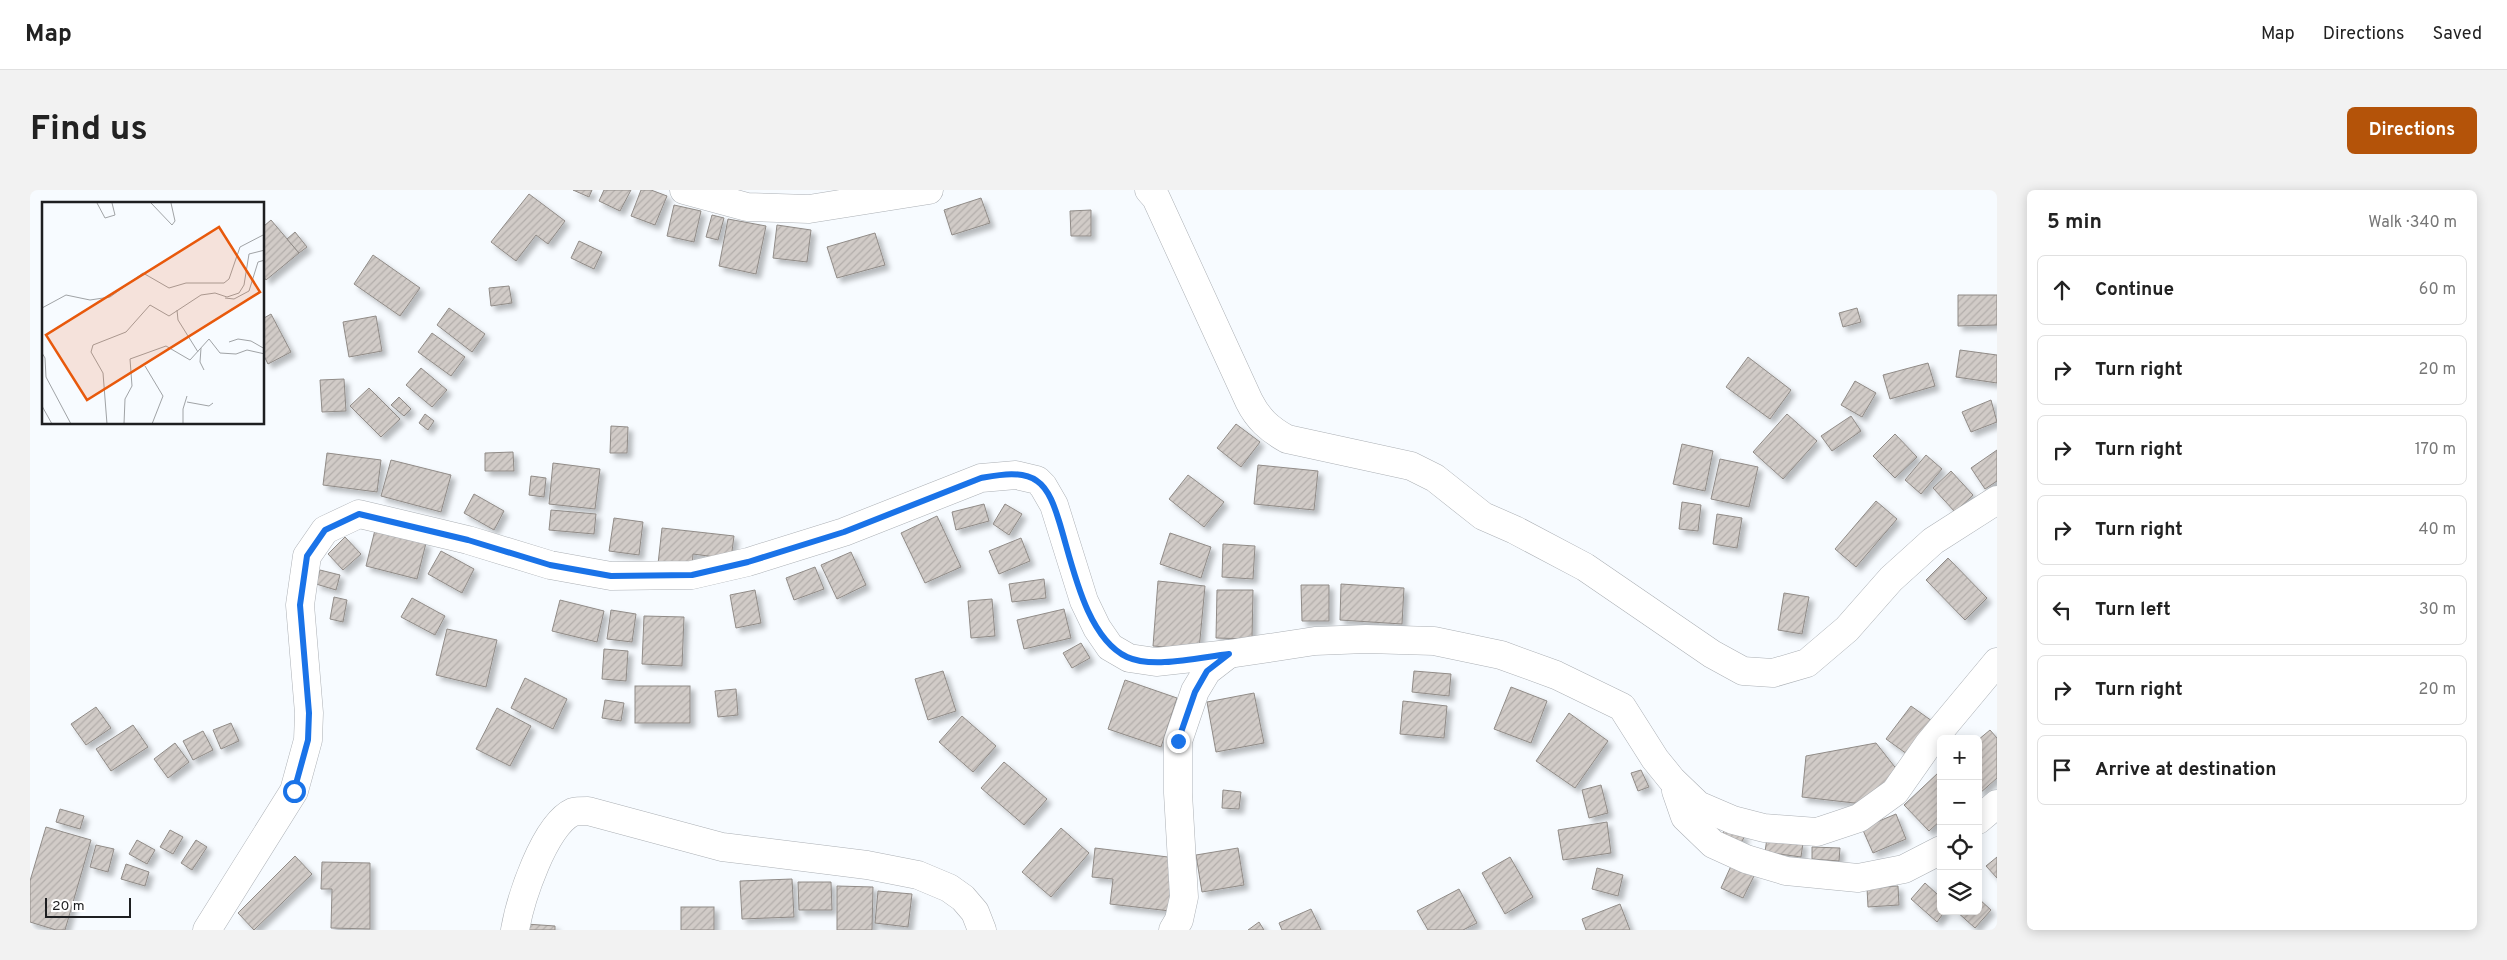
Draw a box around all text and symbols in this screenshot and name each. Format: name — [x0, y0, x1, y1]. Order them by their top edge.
text: Map — [25, 20, 72, 50]
text: Map — [2261, 23, 2295, 46]
text: Directions — [2323, 23, 2405, 46]
text: Saved — [2433, 23, 2482, 46]
button: Directions — [2347, 107, 2477, 154]
text: Find us — [30, 108, 148, 152]
inset map — [42, 202, 265, 425]
text: 5 min — [2047, 209, 2102, 236]
text: Walk · 340 m — [2368, 213, 2457, 233]
icon: ahead — [2048, 276, 2076, 304]
text: Continue — [2095, 278, 2174, 302]
text: 60 m — [2419, 280, 2456, 300]
icon: right — [2048, 356, 2076, 384]
text: Turn right — [2095, 358, 2183, 382]
text: 20 m — [2419, 360, 2456, 380]
icon: right — [2048, 436, 2076, 464]
text: Turn right — [2095, 438, 2183, 462]
text: 170 m — [2415, 440, 2456, 460]
icon: right — [2048, 516, 2076, 544]
text: Turn right — [2095, 518, 2183, 542]
text: 40 m — [2418, 520, 2456, 540]
icon: left — [2048, 596, 2076, 624]
text: Turn left — [2095, 598, 2171, 622]
text: 30 m — [2419, 600, 2456, 620]
icon: right — [2048, 676, 2076, 704]
text: Turn right — [2095, 678, 2183, 702]
text: 20 m — [2419, 680, 2456, 700]
route end — [1167, 730, 1190, 753]
map controls — [1937, 735, 1982, 915]
button: + — [1937, 735, 1982, 780]
icon: arrive — [2048, 756, 2076, 784]
text: Arrive at destination — [2095, 758, 2276, 782]
route start — [283, 780, 306, 803]
button: − — [1937, 780, 1982, 825]
button: locate — [1937, 825, 1982, 870]
button: layers — [1937, 870, 1982, 915]
scale bar — [45, 895, 131, 918]
text: 20 m — [52, 898, 85, 915]

